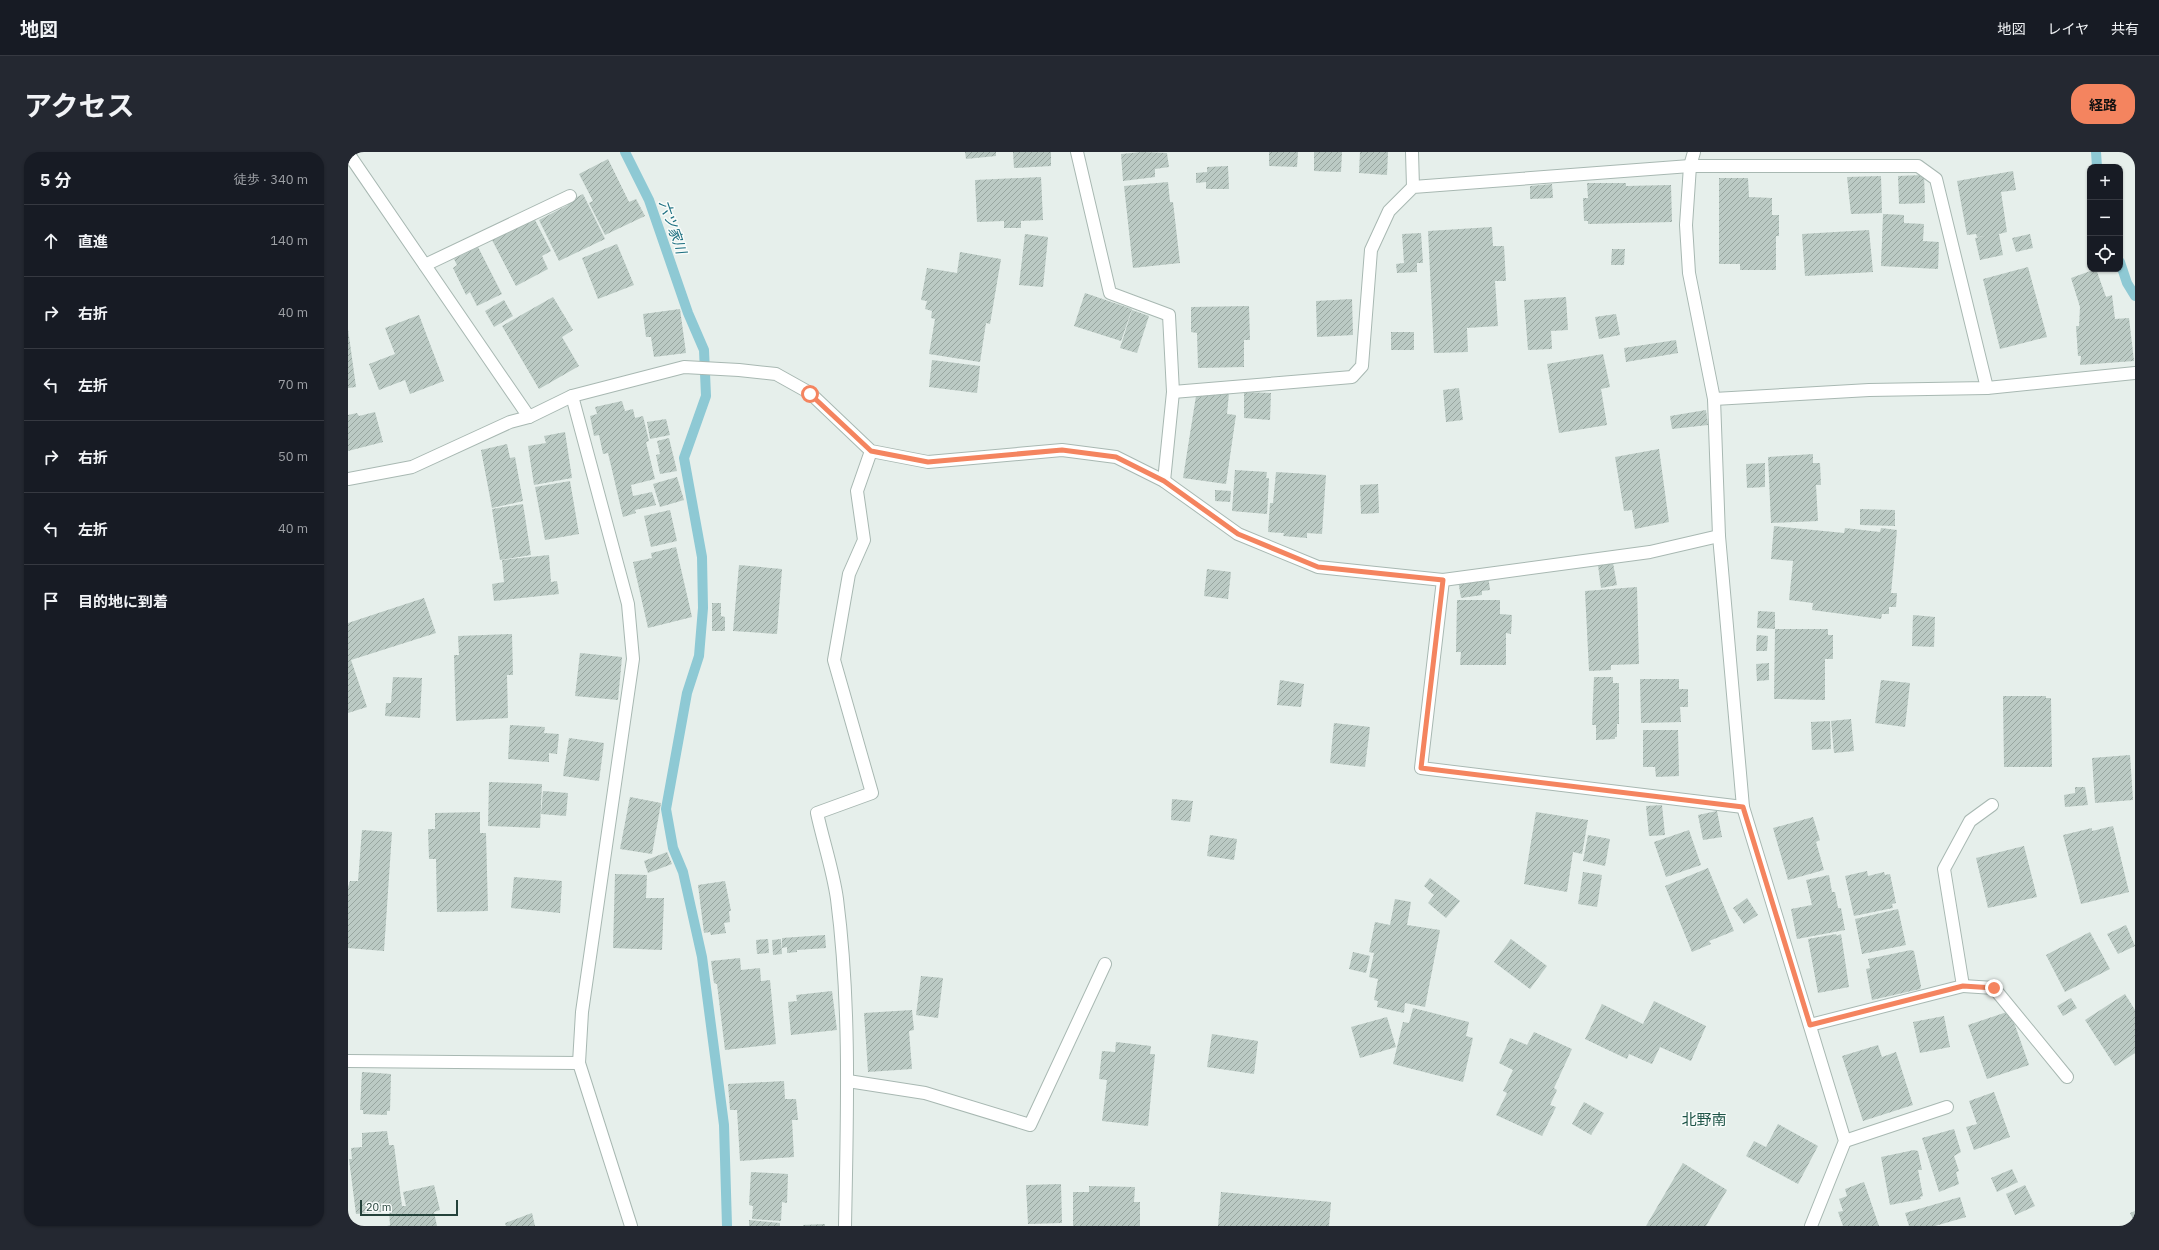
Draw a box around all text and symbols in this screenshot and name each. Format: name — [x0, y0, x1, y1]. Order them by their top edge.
text: 地図 — [20, 17, 58, 41]
text: 地図 — [1997, 20, 2025, 38]
text: レイヤ — [2047, 20, 2089, 38]
text: 共有 — [2111, 20, 2139, 38]
button: 経路 — [2071, 84, 2135, 124]
text: アクセス — [24, 87, 135, 124]
map controls — [2087, 164, 2123, 272]
button: + — [2087, 164, 2123, 200]
text: 5 分 — [40, 169, 71, 191]
text: 徒歩 · 340 m — [234, 171, 308, 188]
water label: 六ツ家川 — [655, 198, 691, 258]
button: − — [2087, 200, 2123, 236]
icon: ahead — [40, 230, 62, 252]
text: 直進 — [78, 232, 108, 251]
text: 140 m — [270, 232, 308, 249]
button: locate — [2087, 236, 2123, 272]
icon: right — [40, 302, 62, 324]
text: 右折 — [78, 304, 108, 323]
text: 40 m — [278, 304, 308, 321]
icon: left — [40, 374, 62, 396]
text: 左折 — [78, 376, 108, 395]
text: 70 m — [278, 376, 308, 393]
route start — [801, 385, 819, 403]
icon: right — [40, 446, 62, 468]
text: 右折 — [78, 448, 108, 467]
text: 50 m — [278, 448, 308, 465]
icon: left — [40, 518, 62, 540]
text: 左折 — [78, 520, 108, 539]
text: 40 m — [278, 520, 308, 537]
icon: arrive — [40, 590, 62, 612]
text: 目的地に到着 — [78, 592, 168, 611]
route end — [1985, 979, 2003, 997]
district label: 北野南 — [1681, 1110, 1727, 1129]
scale bar — [360, 1198, 458, 1217]
text: 20 m — [366, 1200, 391, 1214]

